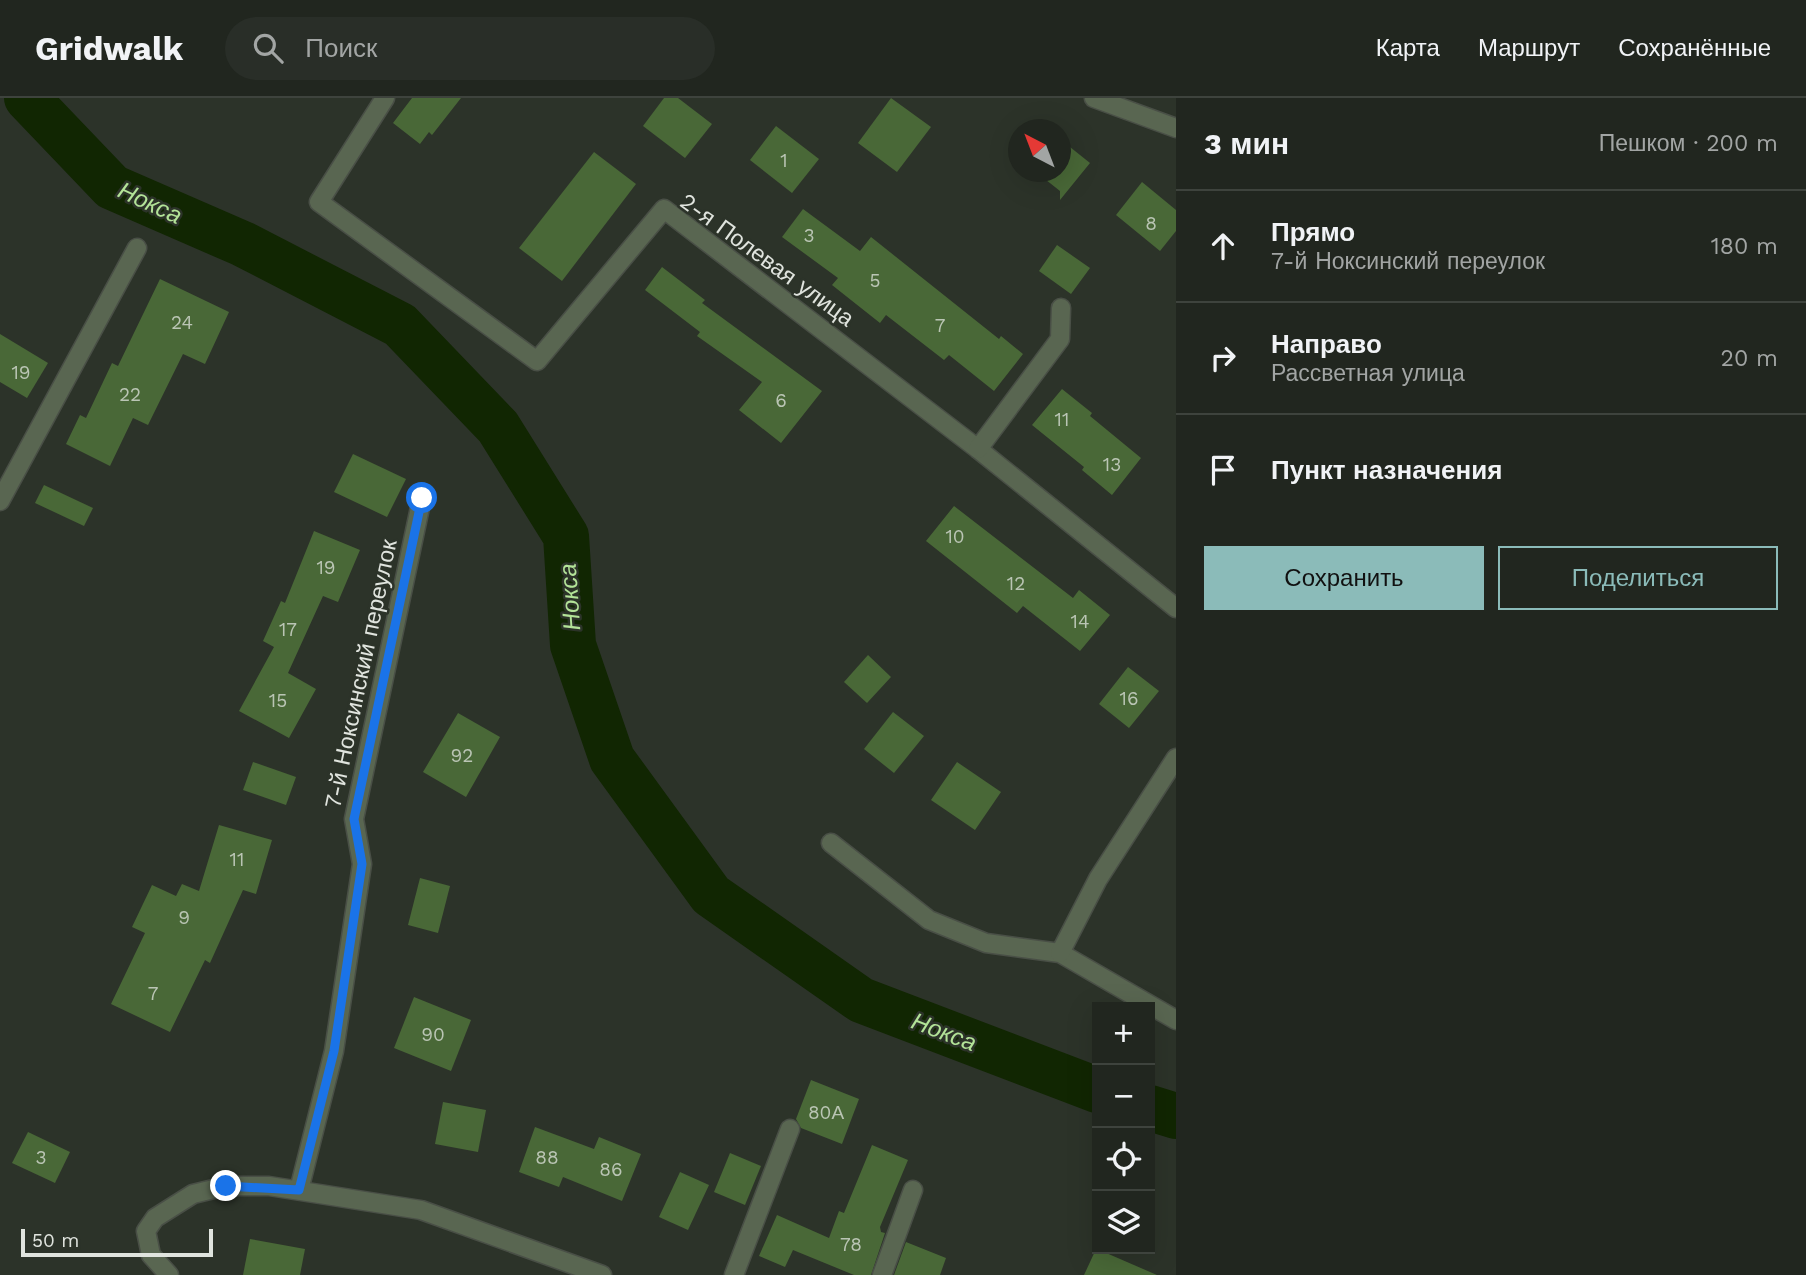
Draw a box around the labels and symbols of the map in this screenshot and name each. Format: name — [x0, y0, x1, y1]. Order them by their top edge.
north arrow — [1008, 119, 1071, 182]
house number: 1 — [780, 149, 788, 172]
water label: Нокса — [114, 176, 186, 230]
street label: 2-я Полевая улица — [675, 188, 859, 332]
house number: 8 — [1145, 212, 1157, 235]
house number: 3 — [803, 224, 815, 247]
house number: 5 — [869, 269, 881, 292]
house number: 24 — [171, 311, 193, 334]
house number: 7 — [935, 314, 945, 337]
house number: 19 — [11, 361, 31, 384]
house number: 22 — [119, 383, 141, 406]
house number: 6 — [775, 389, 787, 412]
house number: 11 — [1055, 408, 1069, 431]
house number: 13 — [1103, 453, 1121, 476]
route start — [406, 482, 437, 513]
house number: 10 — [945, 525, 965, 548]
street label: 7-й Ноксинский переулок — [319, 536, 403, 811]
house number: 19 — [316, 556, 336, 579]
water label: Нокса — [554, 563, 586, 631]
house number: 12 — [1007, 572, 1025, 595]
house number: 14 — [1070, 610, 1090, 633]
house number: 17 — [279, 618, 297, 641]
house number: 16 — [1120, 687, 1138, 710]
house number: 15 — [269, 689, 287, 712]
house number: 92 — [451, 744, 473, 767]
house number: 11 — [230, 848, 244, 871]
house number: 9 — [178, 906, 190, 929]
house number: 7 — [148, 982, 158, 1005]
water label: Нокса — [908, 1007, 980, 1057]
house number: 90 — [421, 1023, 445, 1046]
house number: 80А — [808, 1101, 844, 1124]
house number: 3 — [35, 1146, 47, 1169]
house number: 88 — [535, 1146, 559, 1169]
house number: 86 — [599, 1158, 623, 1181]
route end — [210, 1170, 241, 1201]
scale bar — [21, 1226, 214, 1258]
house number: 78 — [840, 1233, 862, 1256]

